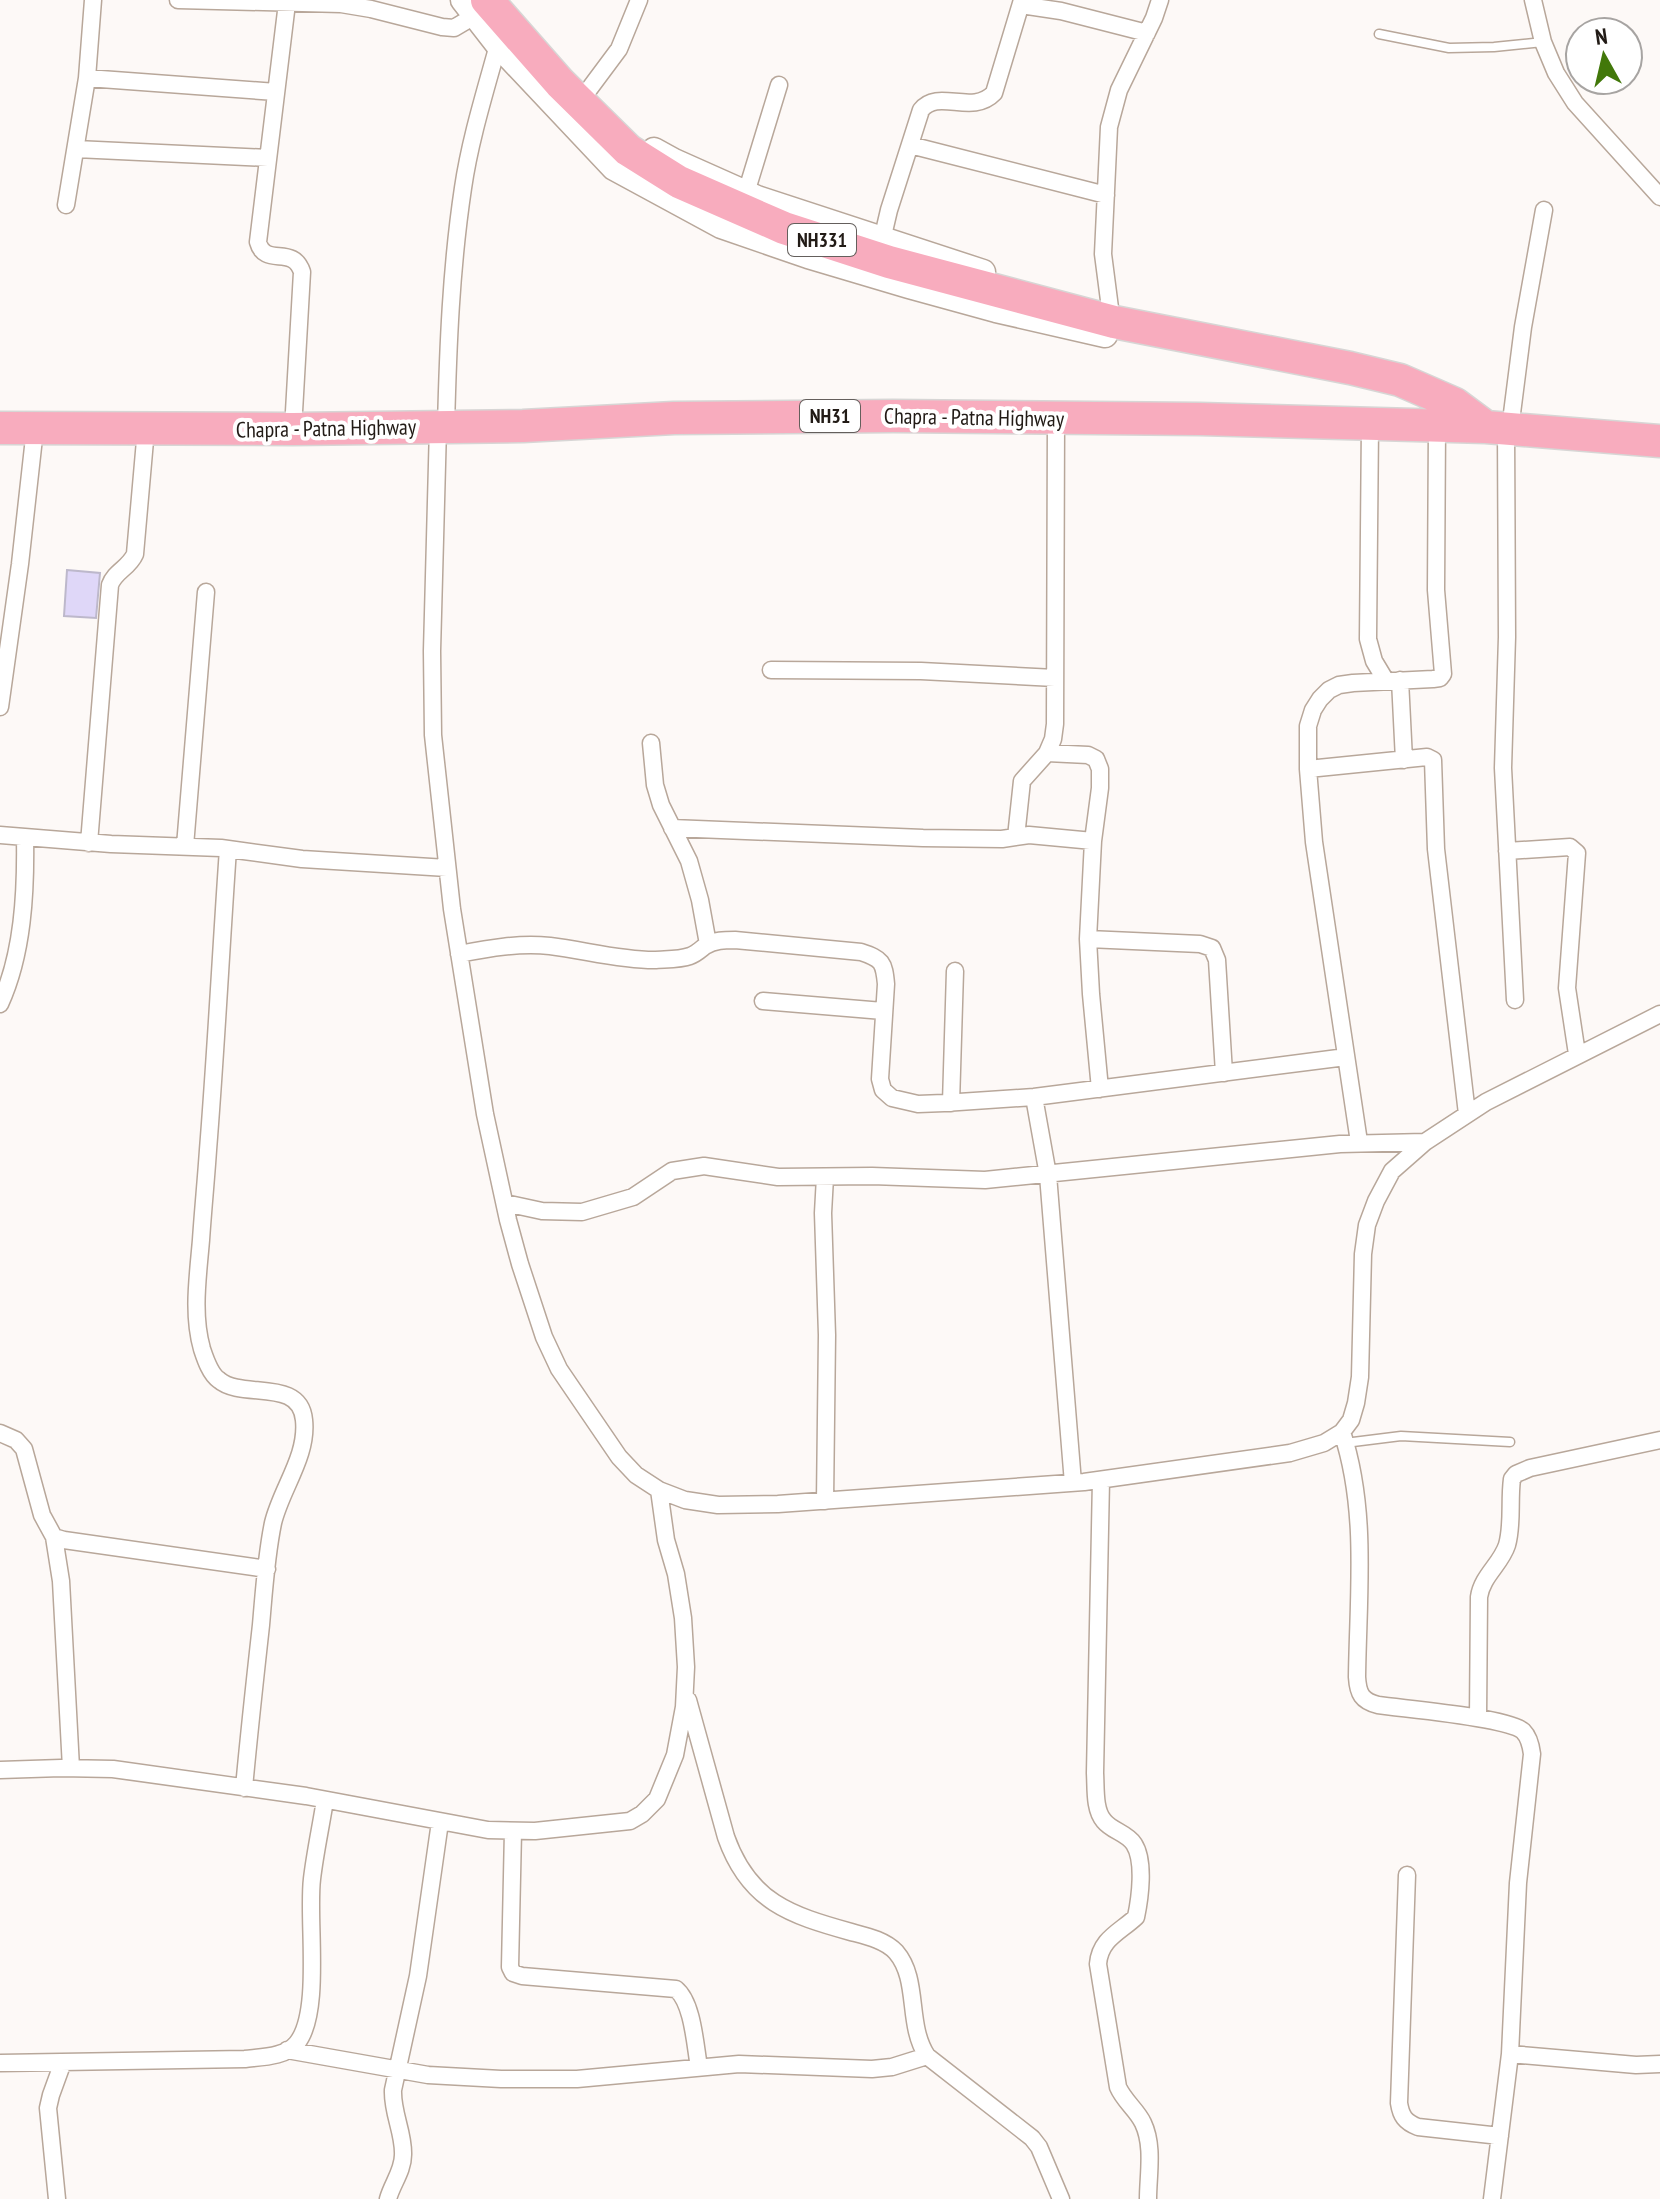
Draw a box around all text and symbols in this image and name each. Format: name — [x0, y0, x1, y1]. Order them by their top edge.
north arrow — [1564, 16, 1644, 96]
text: N — [1593, 22, 1609, 51]
road number: NH331 — [788, 224, 856, 256]
road number: NH31 — [800, 400, 860, 432]
street label: Chapra - Patna Highway — [884, 401, 1065, 433]
street label: Chapra - Patna Highway — [236, 412, 417, 444]

